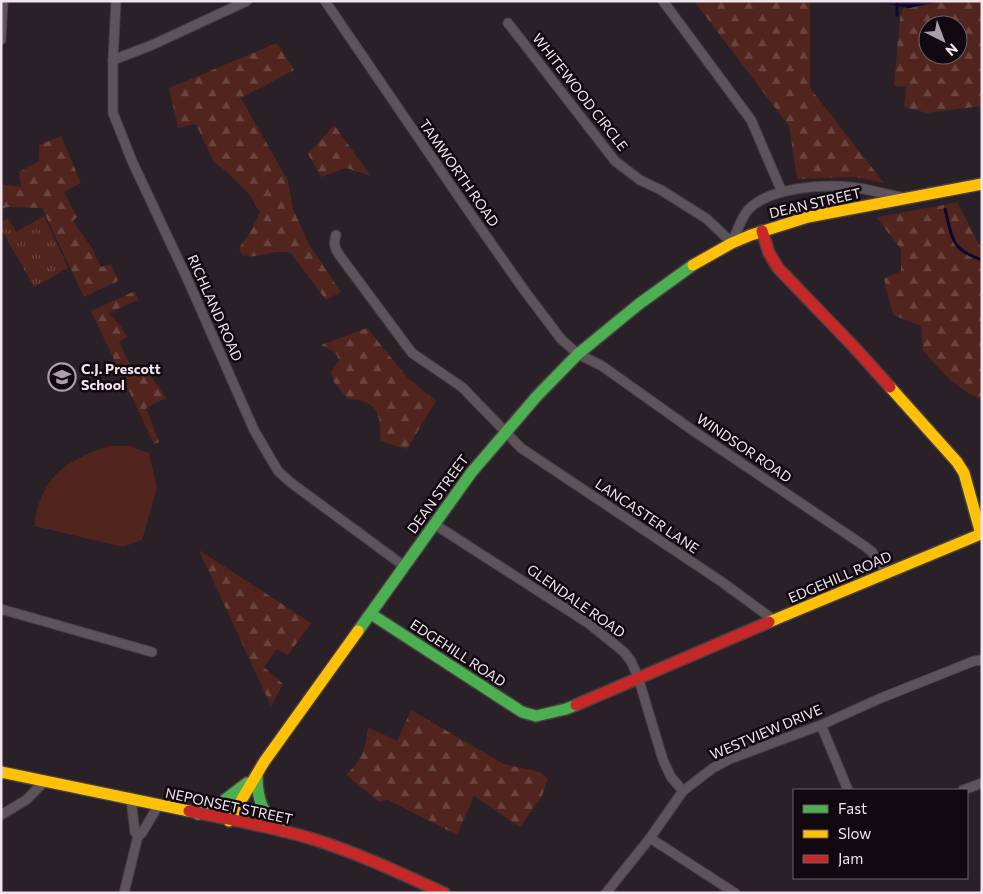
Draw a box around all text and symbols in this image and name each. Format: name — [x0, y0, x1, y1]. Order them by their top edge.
north arrow — [918, 15, 968, 65]
street label: WHITEWOOD CIRCLE — [529, 30, 632, 154]
text: N — [942, 40, 962, 60]
street label: TAMWORTH ROAD — [416, 116, 503, 230]
street label: DEAN STREET — [767, 184, 862, 221]
street label: RICHLAND ROAD — [184, 252, 247, 364]
place label: C.J. Prescott School — [81, 360, 161, 393]
school or university icon: C.J. Prescott School — [47, 362, 77, 392]
street label: WINDSOR ROAD — [694, 410, 795, 486]
street label: DEAN STREET — [403, 451, 472, 537]
street label: LANCASTER LANE — [592, 475, 702, 557]
street label: EDGEHILL ROAD — [786, 547, 894, 606]
street label: GLENDALE ROAD — [524, 560, 629, 641]
street label: EDGEHILL ROAD — [407, 615, 509, 690]
street label: WESTVIEW DRIVE — [707, 700, 824, 763]
street label: NEPONSET STREET — [164, 784, 294, 827]
legend — [793, 789, 968, 879]
text: Fast — [838, 799, 867, 817]
text: Slow — [838, 824, 871, 842]
text: Jam — [838, 849, 863, 867]

